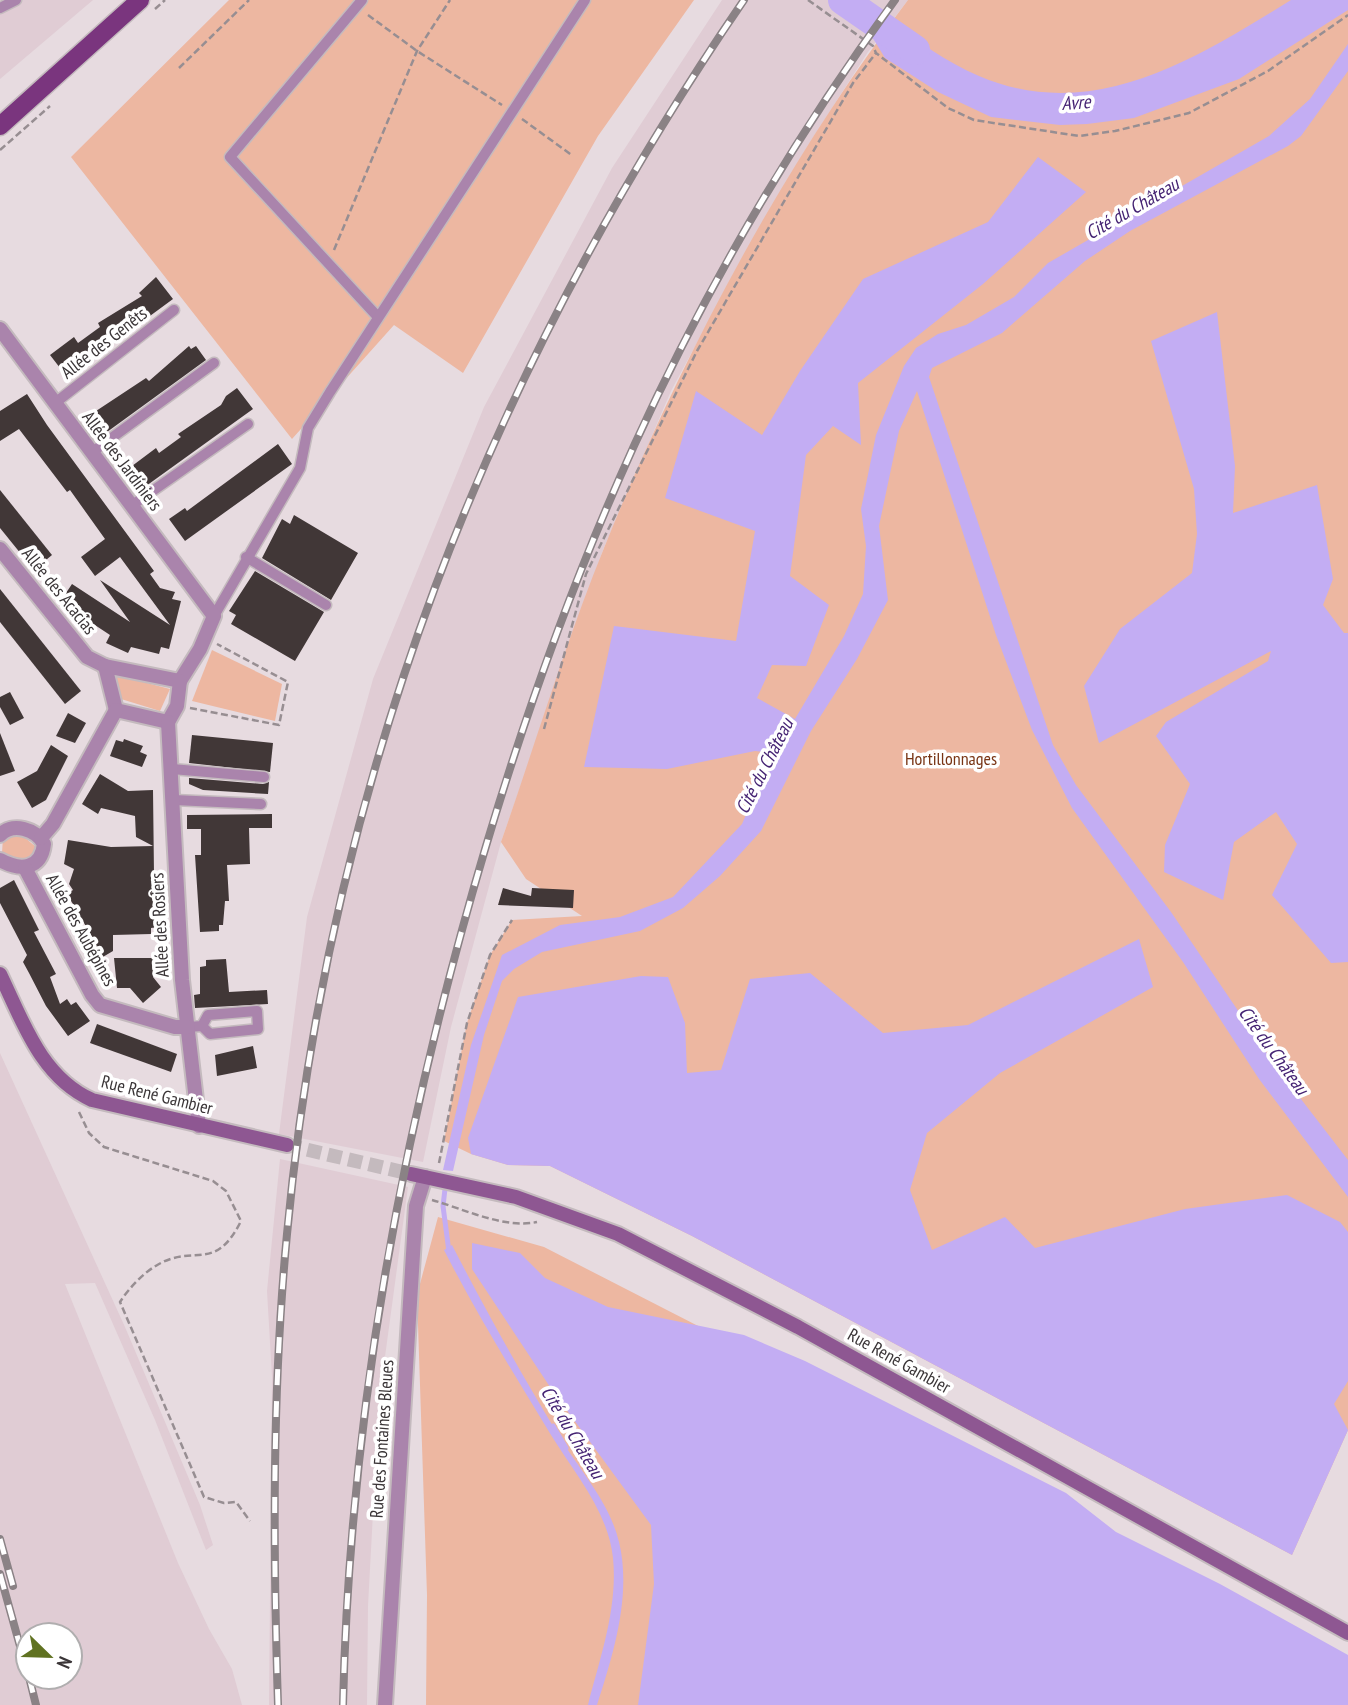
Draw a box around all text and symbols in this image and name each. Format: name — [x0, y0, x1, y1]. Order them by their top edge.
water label: Avre — [1061, 89, 1092, 115]
water label: Cité du Château — [1081, 171, 1184, 244]
street label: Allée des Genêts — [56, 302, 151, 383]
street label: Allée des Jardiniers — [77, 406, 167, 515]
street label: Allée des Acacias — [17, 542, 102, 639]
water label: Cité du Château — [730, 713, 799, 818]
park label: Hortillonnages — [905, 747, 997, 770]
street label: Allée des Aubépines — [41, 870, 122, 990]
street label: Allée des Rosiers — [145, 872, 174, 978]
water label: Cité du Château — [1234, 1001, 1315, 1100]
street label: Rue René Gambier — [99, 1070, 215, 1119]
street label: Rue René Gambier — [844, 1323, 955, 1398]
street label: Rue des Fontaines Bleues — [364, 1359, 399, 1519]
water label: Cité du Château — [536, 1381, 611, 1484]
north arrow — [14, 1621, 84, 1691]
text: N — [52, 1653, 78, 1672]

